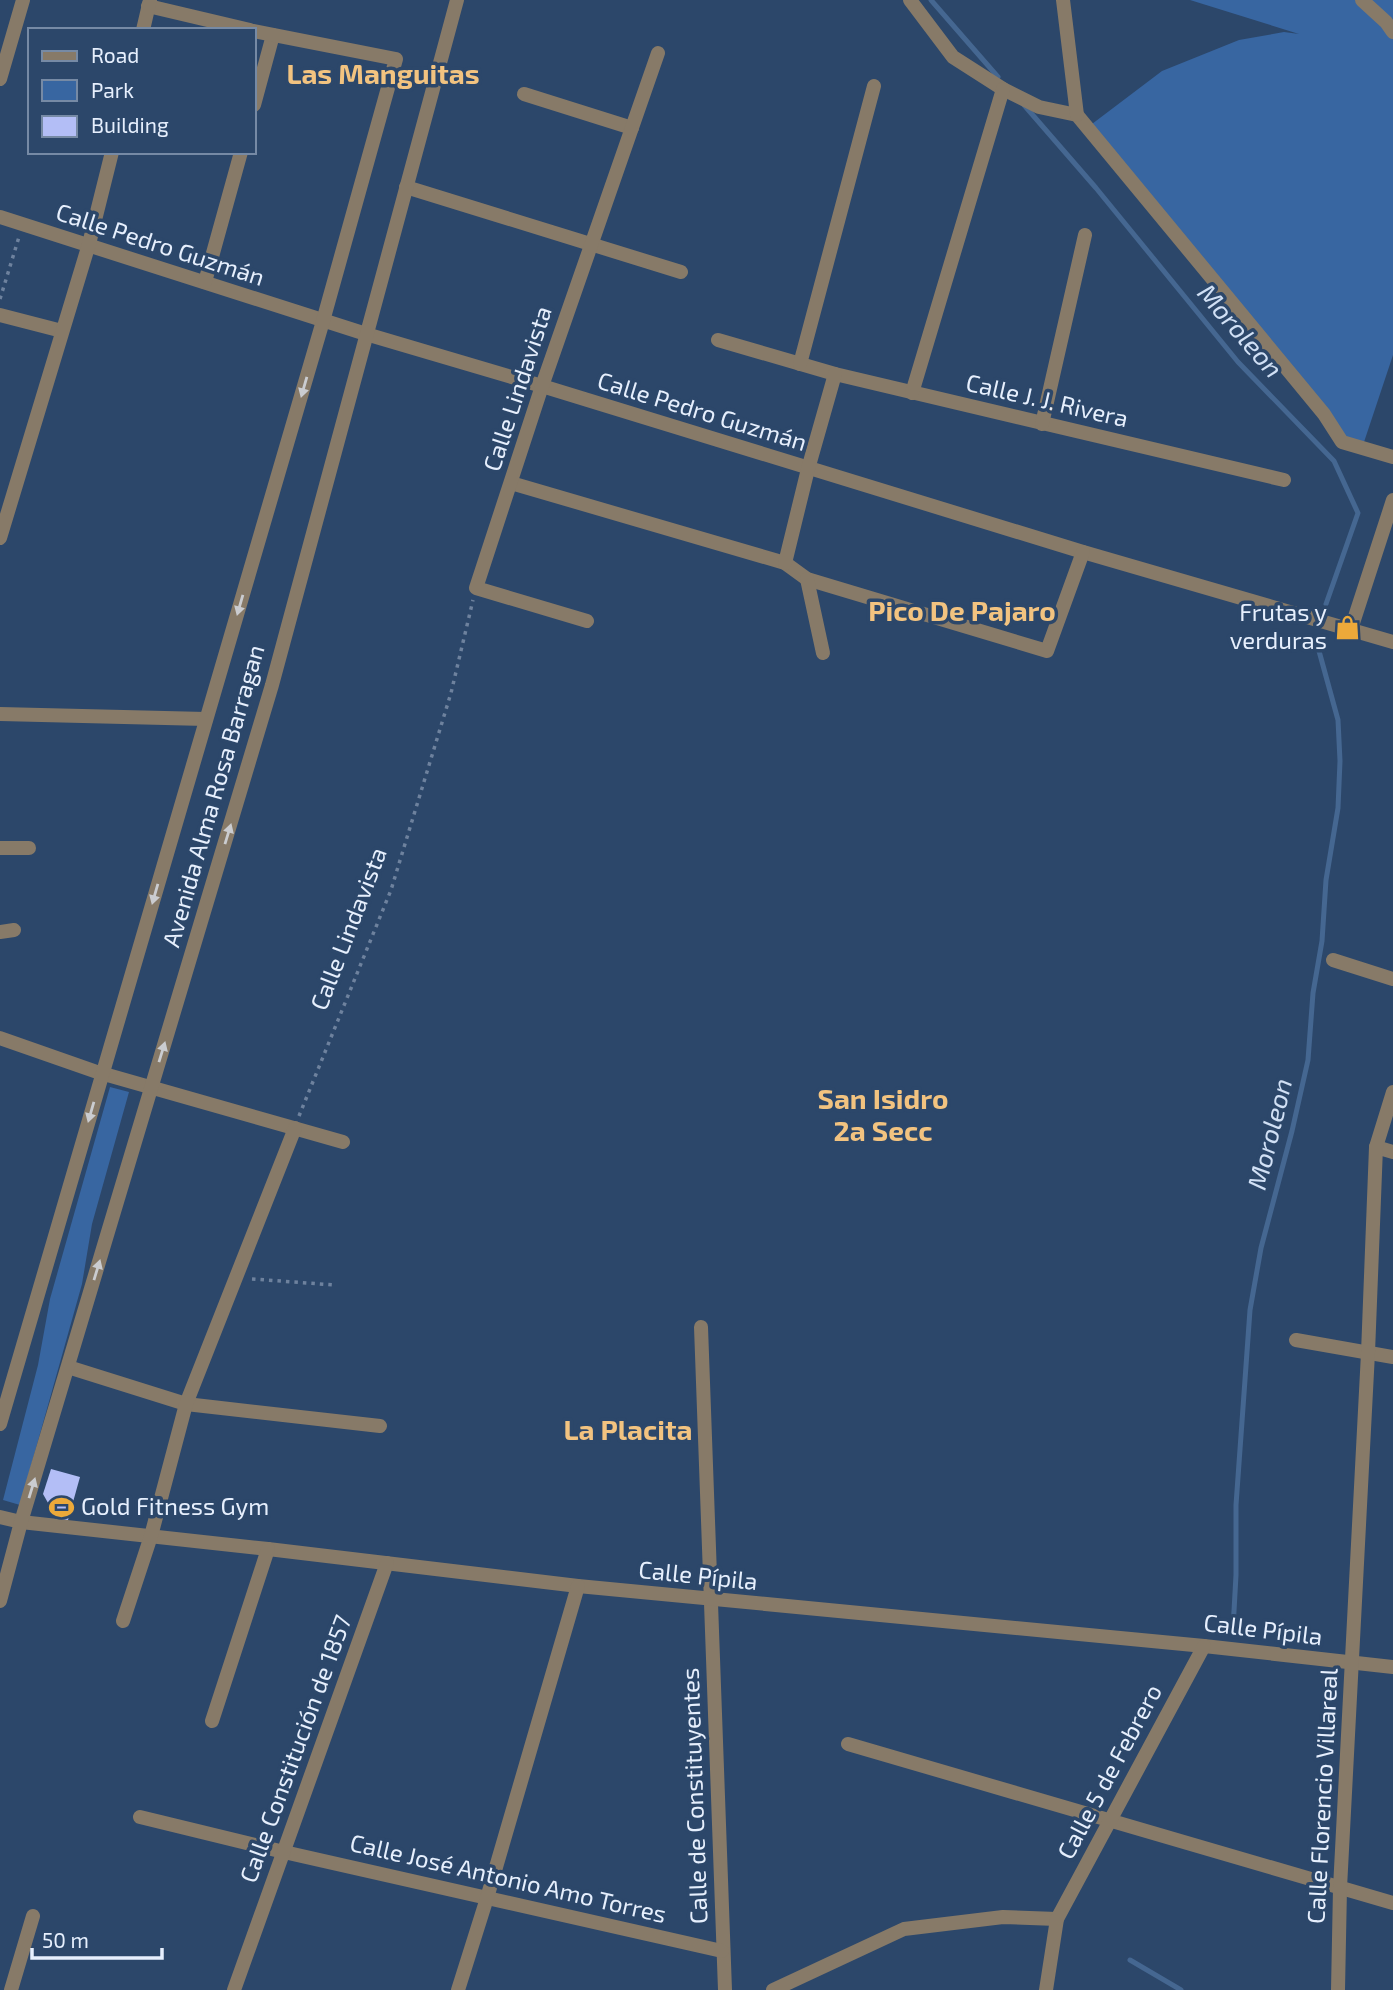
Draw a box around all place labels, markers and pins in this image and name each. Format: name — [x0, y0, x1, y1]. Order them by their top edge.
place label: Frutas y verduras — [1230, 597, 1327, 654]
shop icon: Frutas y verduras — [1333, 613, 1361, 641]
place label: Gold Fitness Gym — [81, 1491, 269, 1520]
sports icon: Gold Fitness Gym — [47, 1493, 75, 1521]

